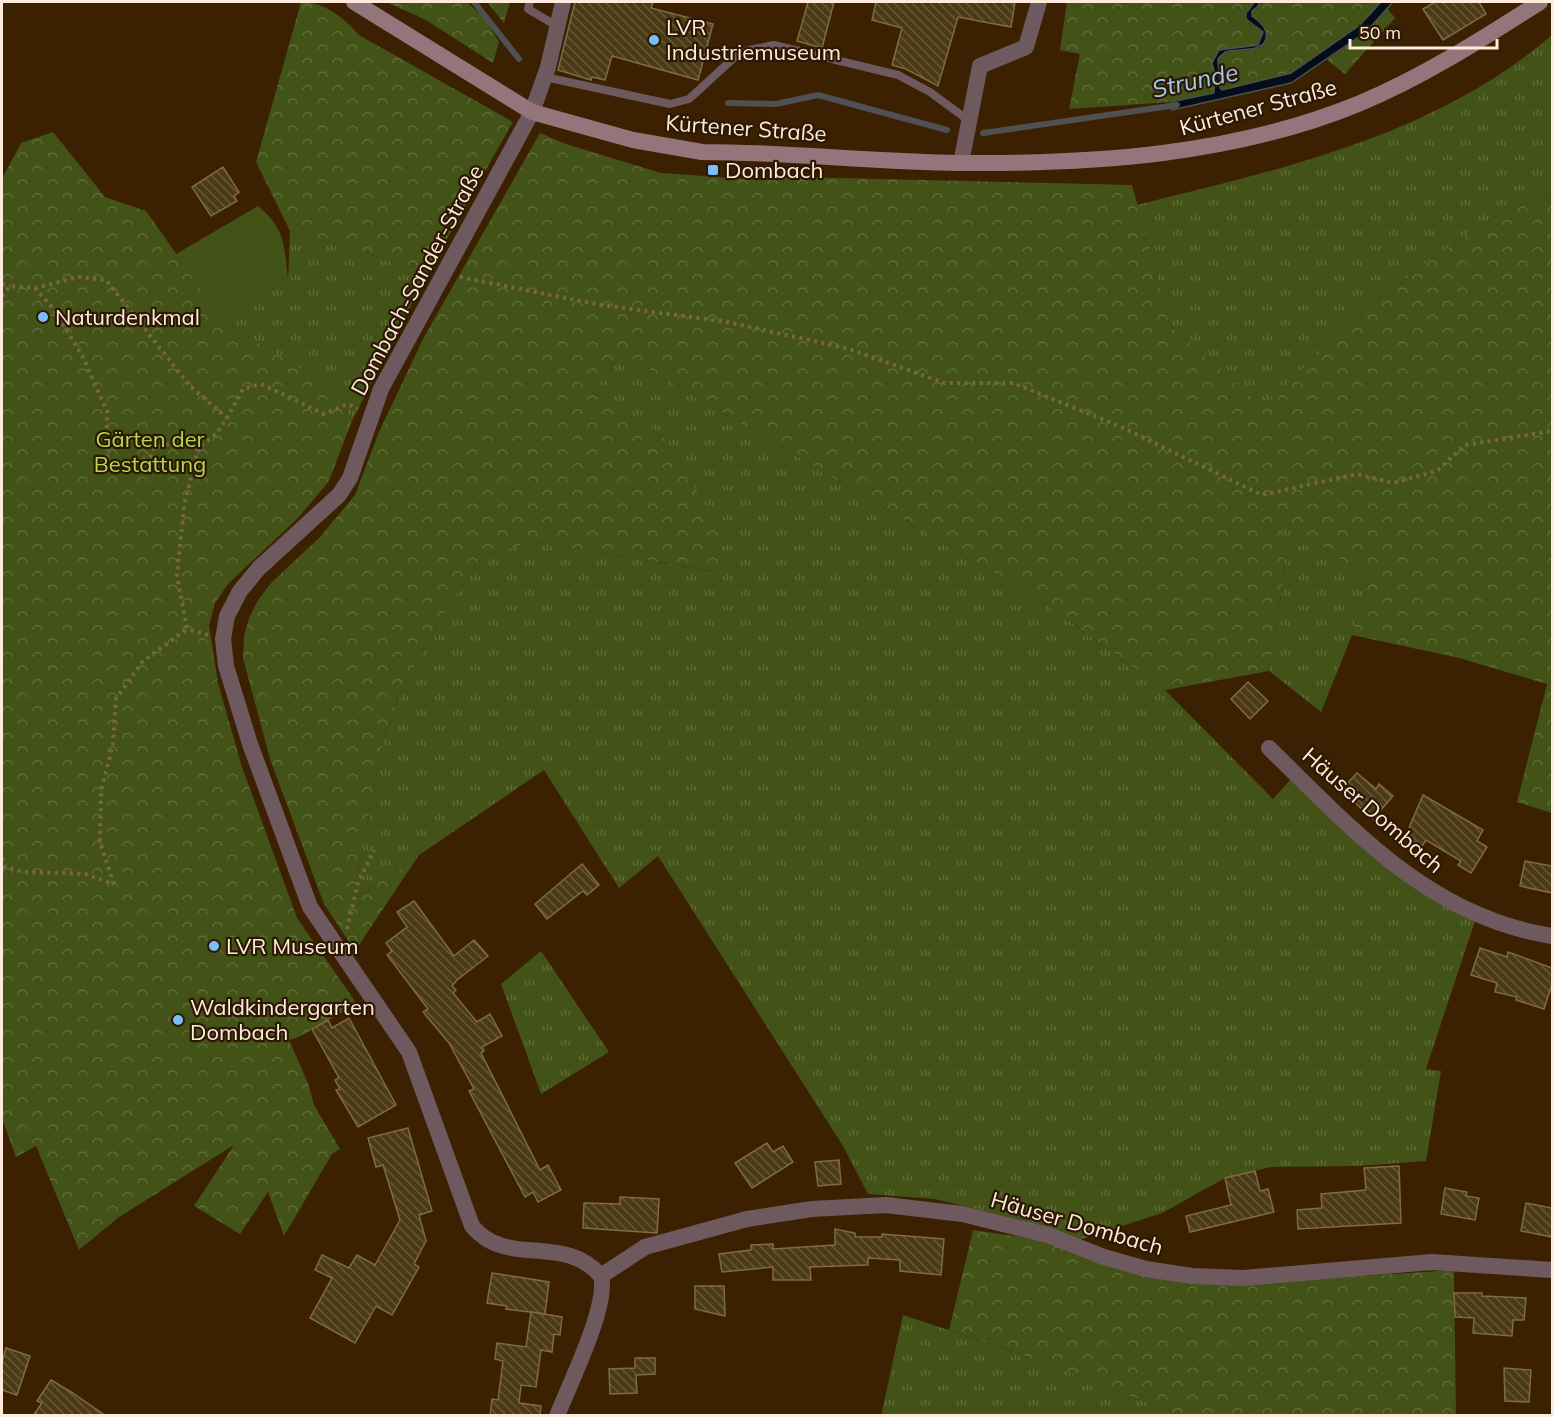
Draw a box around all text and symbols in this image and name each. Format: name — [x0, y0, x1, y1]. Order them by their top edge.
scale bar — [1350, 12, 1497, 50]
place label: LVR Industriemuseum — [666, 13, 841, 66]
text: 50 m — [1359, 21, 1401, 44]
marker: LVR Industriemuseum — [647, 33, 661, 47]
water label: Strunde — [1149, 56, 1241, 104]
street label: Kürtener Straße — [1176, 73, 1340, 141]
street label: Kürtener Straße — [664, 108, 828, 148]
place label: Dombach — [725, 156, 824, 184]
street label: Dombach-Sander-Straße — [344, 160, 490, 400]
marker: Dombach — [706, 163, 720, 177]
place label: Naturdenkmal — [55, 303, 200, 331]
marker: Naturdenkmal — [36, 310, 50, 324]
park label: Gärten der Bestattung — [94, 425, 206, 478]
street label: Häuser Dombach — [1297, 741, 1449, 879]
place label: LVR Museum — [226, 932, 359, 960]
marker: LVR Museum — [207, 939, 221, 953]
place label: Waldkindergarten Dombach — [190, 993, 375, 1046]
marker: Waldkindergarten Dombach — [171, 1013, 185, 1027]
street label: Häuser Dombach — [988, 1185, 1166, 1261]

